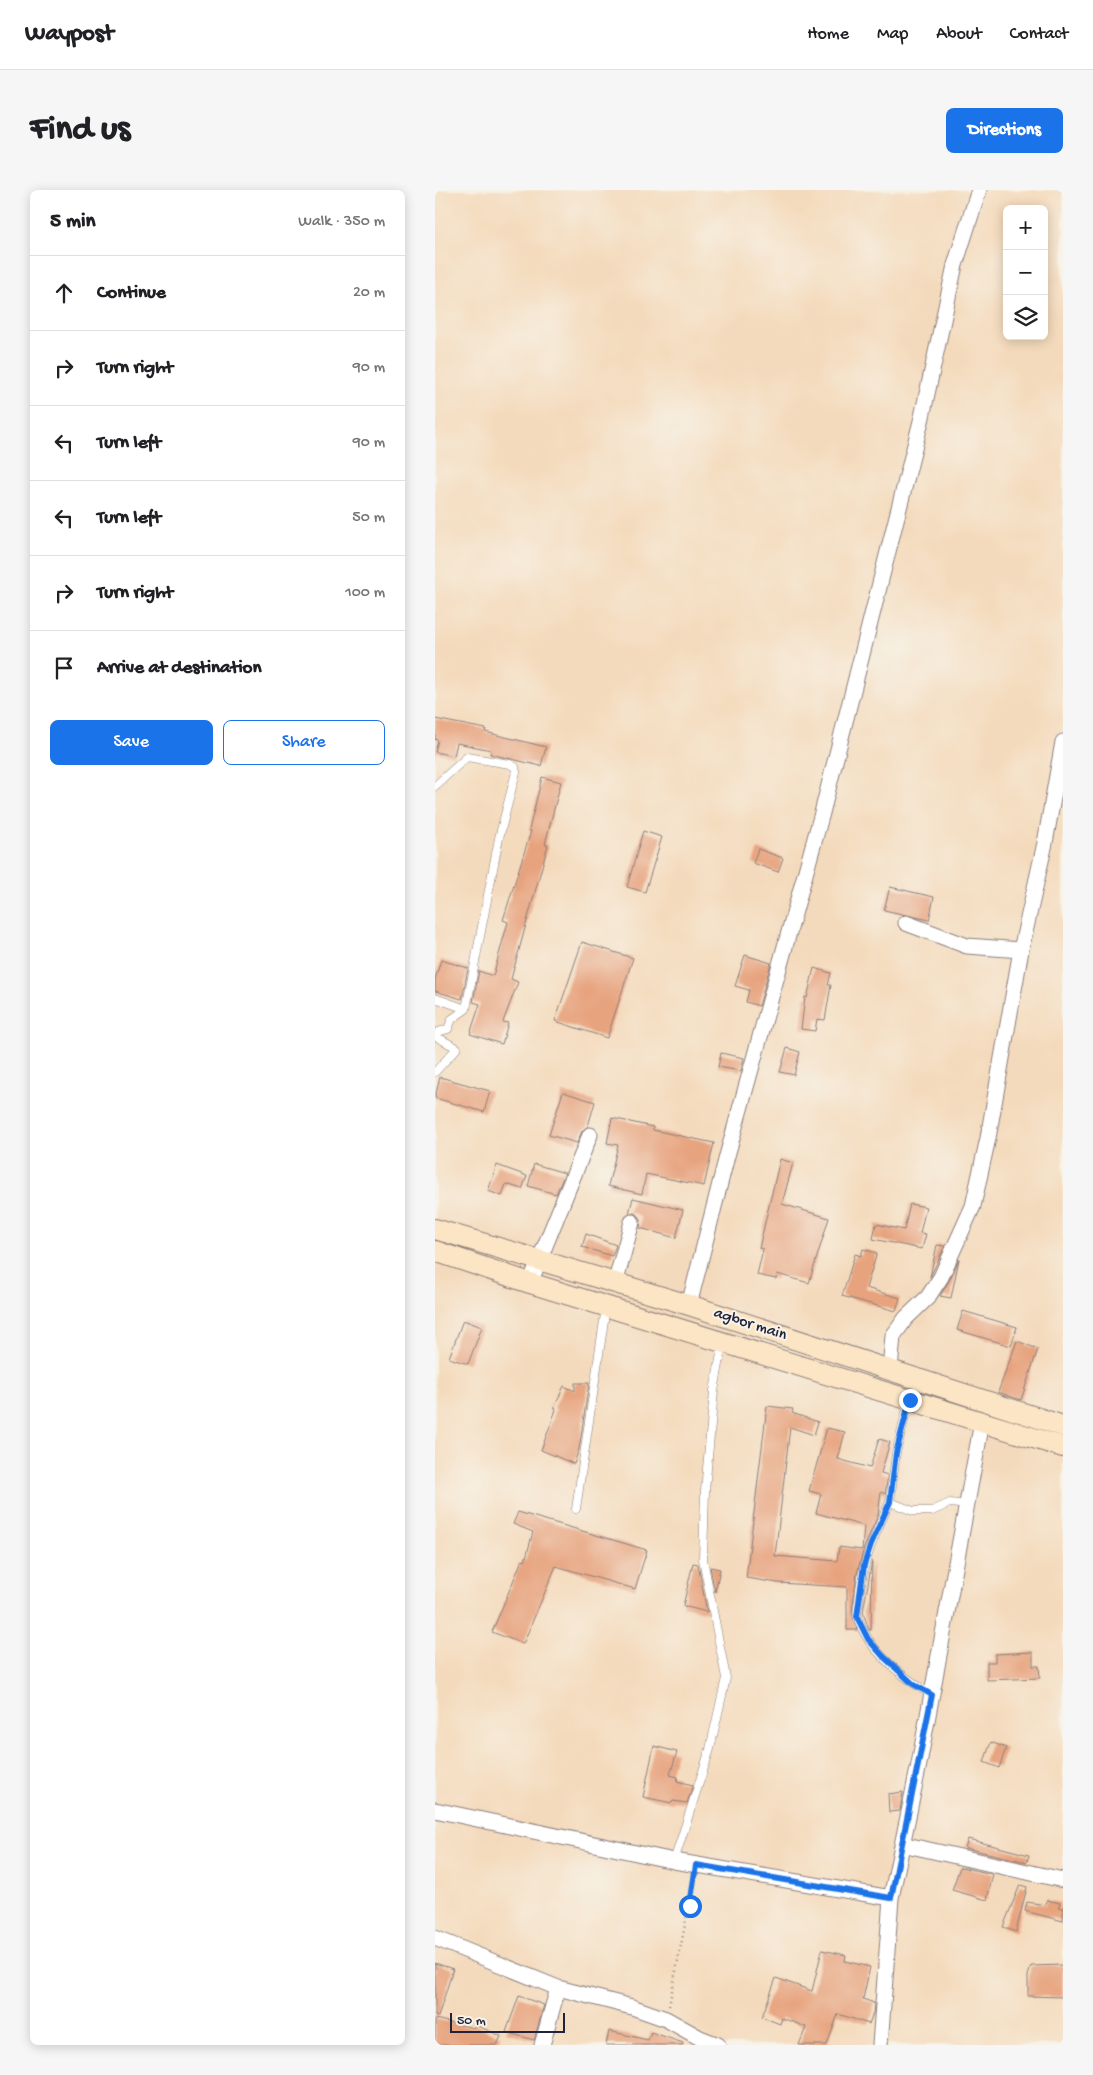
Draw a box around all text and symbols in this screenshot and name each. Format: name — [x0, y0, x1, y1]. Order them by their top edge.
text: Waypost — [25, 20, 113, 49]
text: Home — [807, 24, 849, 45]
text: Map — [877, 24, 908, 45]
text: About — [936, 24, 982, 45]
text: Contact — [1010, 24, 1068, 45]
button: Directions — [946, 108, 1063, 153]
text: Find us — [30, 110, 130, 151]
map controls — [1003, 205, 1048, 340]
button: + — [1003, 205, 1048, 250]
text: 5 min — [50, 210, 95, 235]
text: Walk · 350 m — [298, 213, 385, 232]
button: − — [1003, 250, 1048, 295]
icon: ahead — [50, 279, 78, 307]
text: Continue — [97, 282, 166, 305]
text: 20 m — [353, 284, 385, 303]
button: layers — [1003, 295, 1048, 340]
icon: right — [50, 354, 78, 382]
text: Turn right — [97, 357, 173, 380]
text: 90 m — [353, 359, 385, 378]
icon: left — [50, 429, 78, 457]
text: Turn left — [97, 432, 161, 455]
text: 90 m — [353, 434, 385, 453]
icon: left — [50, 504, 78, 532]
text: Turn left — [97, 507, 161, 530]
text: 50 m — [352, 509, 385, 528]
icon: right — [50, 579, 78, 607]
text: Turn right — [97, 582, 173, 605]
text: 100 m — [345, 584, 385, 603]
icon: arrive — [50, 654, 78, 682]
text: Arrive at destination — [97, 657, 261, 680]
button: Save — [50, 720, 213, 765]
button: Share — [223, 720, 385, 765]
street label: agbor main — [711, 1304, 789, 1346]
route end — [899, 1389, 922, 1412]
route start — [679, 1895, 702, 1918]
scale bar — [450, 2010, 565, 2033]
text: 50 m — [457, 2013, 486, 2030]

